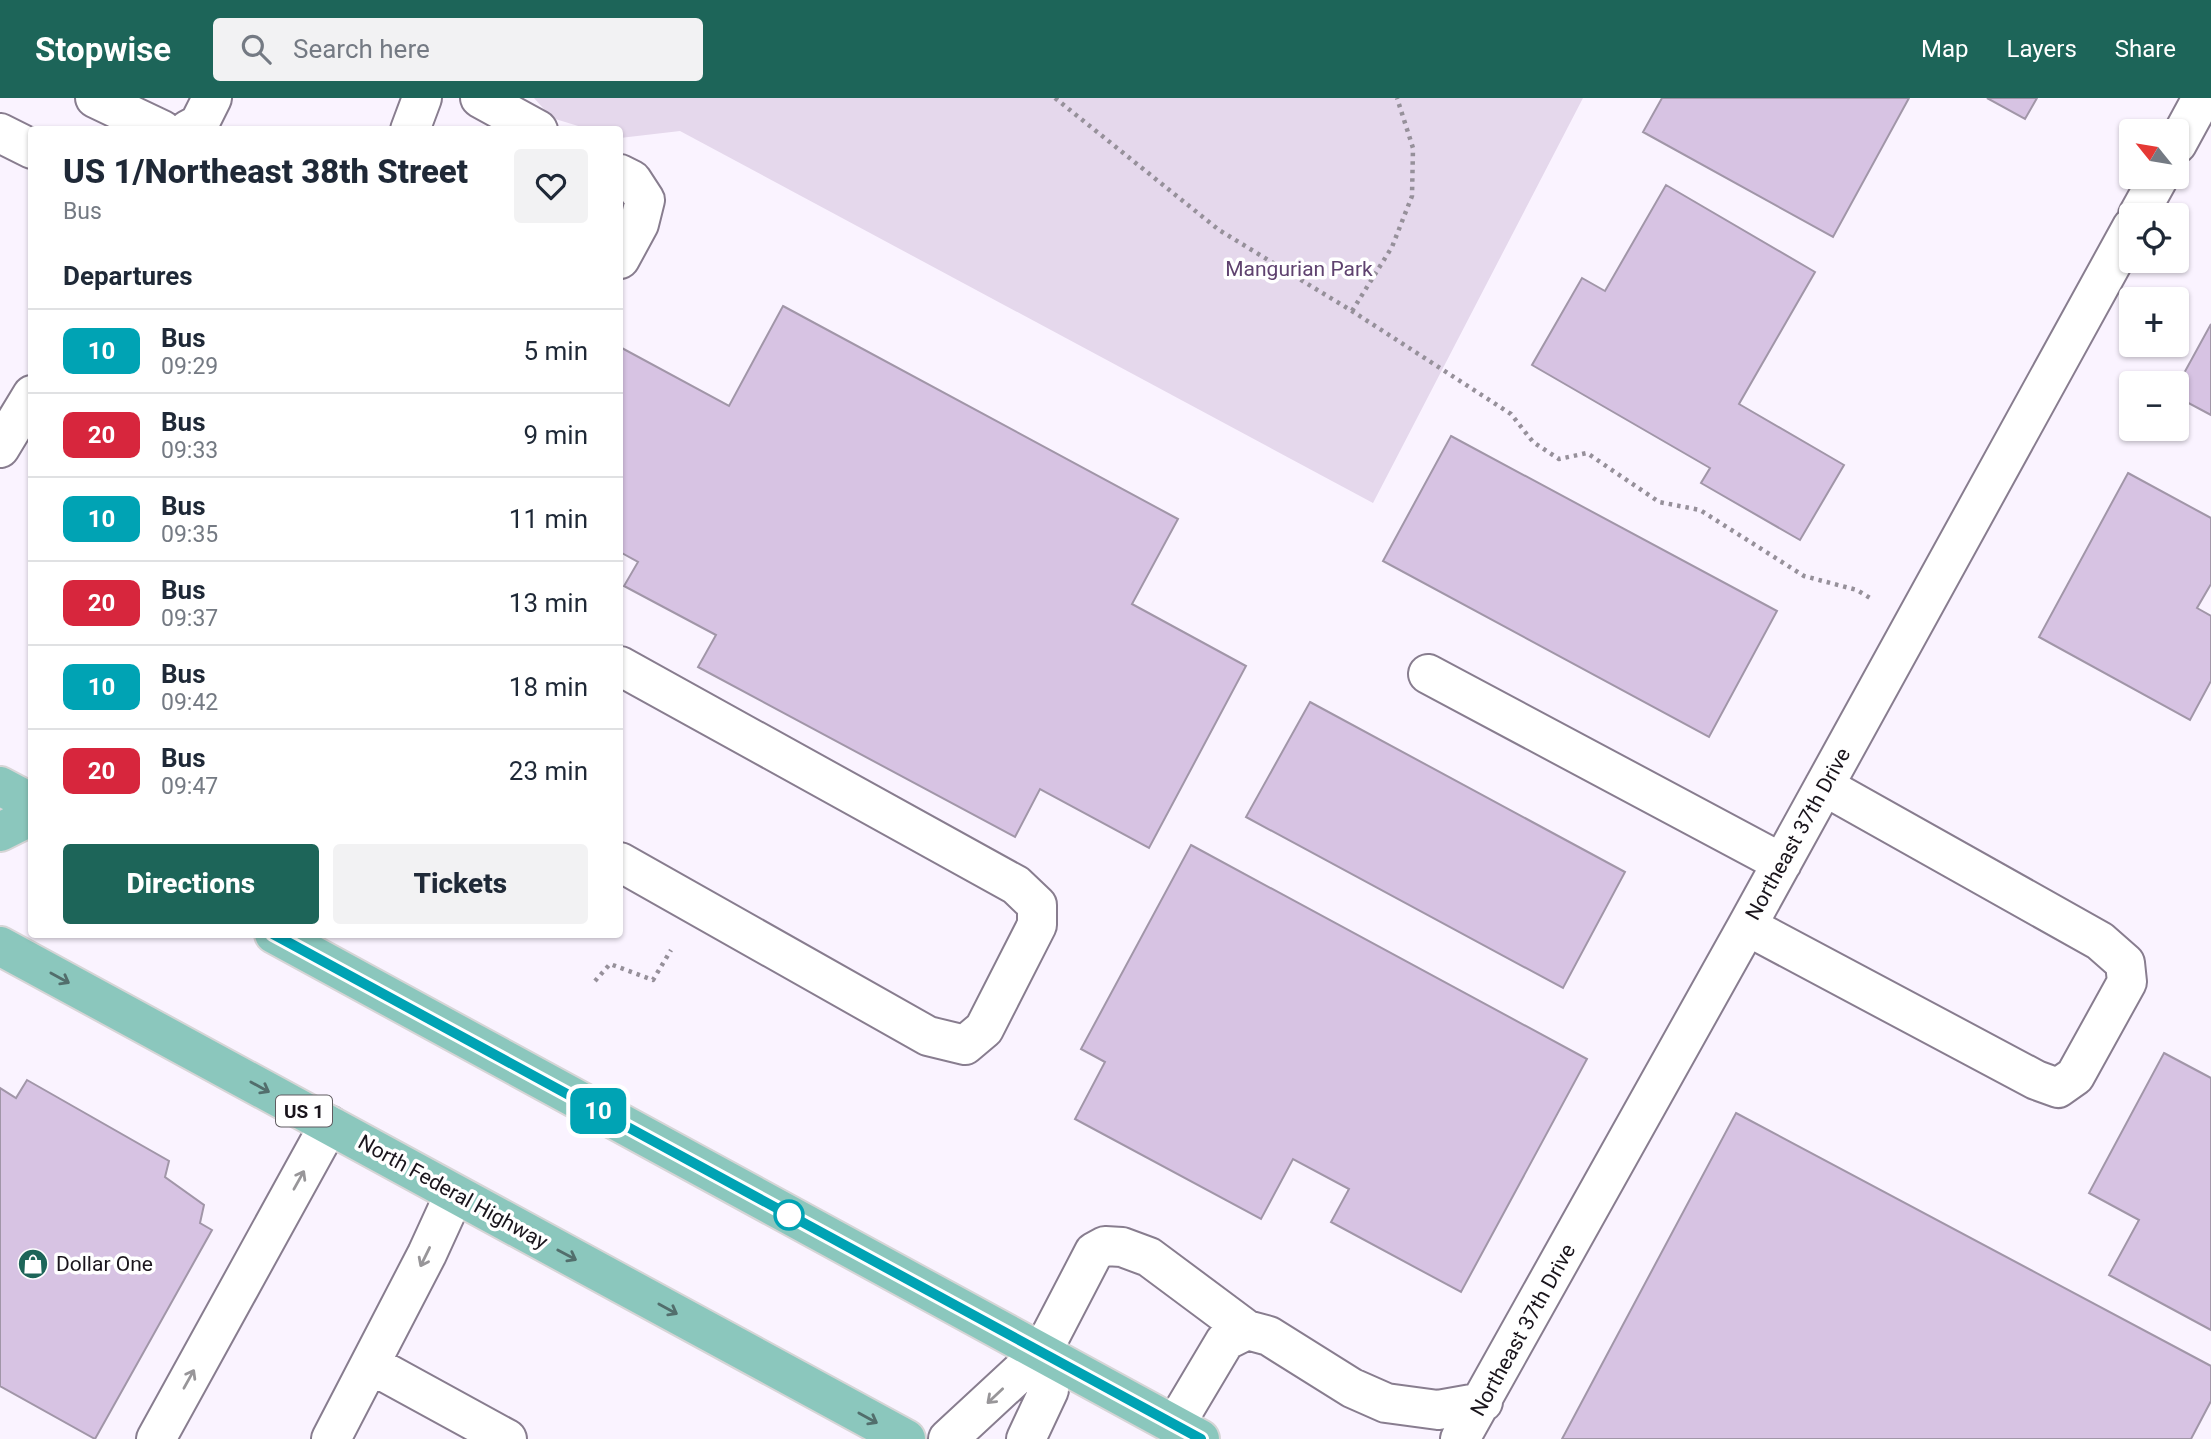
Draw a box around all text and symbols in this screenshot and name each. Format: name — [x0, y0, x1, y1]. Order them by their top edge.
search box — [213, 18, 703, 81]
text: Stopwise — [35, 30, 171, 69]
icon: search — [237, 30, 275, 68]
text: Search here — [293, 34, 430, 64]
text: Map — [1921, 35, 1969, 63]
text: Layers — [2007, 35, 2077, 63]
text: Share — [2115, 35, 2176, 63]
north arrow — [2119, 119, 2189, 189]
map controls — [2119, 119, 2189, 441]
button: heart — [514, 149, 588, 223]
text: US 1/Northeast 38th Street — [63, 152, 468, 191]
text: Bus — [63, 198, 102, 225]
button: locate — [2119, 203, 2189, 273]
park label: Mangurian Park — [1225, 257, 1373, 281]
text: Departures — [63, 261, 193, 291]
button: + — [2119, 287, 2189, 357]
text: Bus — [161, 323, 206, 353]
text: 5 min — [523, 336, 588, 366]
text: 10 — [88, 337, 115, 365]
text: 09:29 — [161, 353, 218, 380]
button: − — [2119, 371, 2189, 441]
text: Bus — [161, 407, 206, 437]
text: 9 min — [523, 420, 588, 450]
text: 20 — [88, 421, 115, 449]
text: 09:33 — [161, 437, 218, 464]
text: Bus — [161, 491, 206, 521]
text: 11 min — [509, 504, 588, 534]
text: 10 — [88, 505, 115, 533]
text: 09:35 — [161, 521, 218, 548]
text: Bus — [161, 575, 206, 605]
text: 13 min — [509, 588, 588, 618]
text: 20 — [88, 589, 115, 617]
text: 09:37 — [161, 605, 218, 632]
text: Bus — [161, 659, 206, 689]
text: 18 min — [509, 672, 588, 702]
text: 10 — [88, 673, 115, 701]
text: 09:42 — [161, 689, 218, 716]
text: Bus — [161, 743, 206, 773]
street label: Northeast 37th Drive — [1741, 744, 1855, 924]
text: 23 min — [509, 756, 588, 786]
text: 20 — [88, 757, 115, 785]
text: 09:47 — [161, 773, 218, 800]
button: Directions — [63, 844, 319, 924]
button: Tickets — [333, 844, 588, 924]
one-way arrow — [49, 972, 70, 985]
one-way arrow — [249, 1081, 270, 1094]
line badge: 10 — [566, 1088, 630, 1134]
road number: US 1 — [276, 1096, 332, 1126]
text: 10 — [584, 1097, 612, 1125]
street label: North Federal Highway — [354, 1130, 552, 1254]
one-way arrow — [292, 1171, 306, 1191]
unlabelled marker — [774, 1200, 804, 1230]
street label: Northeast 37th Drive — [1466, 1240, 1580, 1420]
one-way arrow — [418, 1246, 432, 1267]
shop icon: Dollar One — [16, 1247, 50, 1281]
one-way arrow — [556, 1248, 577, 1262]
place label: Dollar One — [56, 1252, 153, 1276]
one-way arrow — [657, 1303, 678, 1317]
one-way arrow — [182, 1370, 196, 1390]
one-way arrow — [987, 1387, 1004, 1404]
one-way arrow — [857, 1412, 878, 1425]

